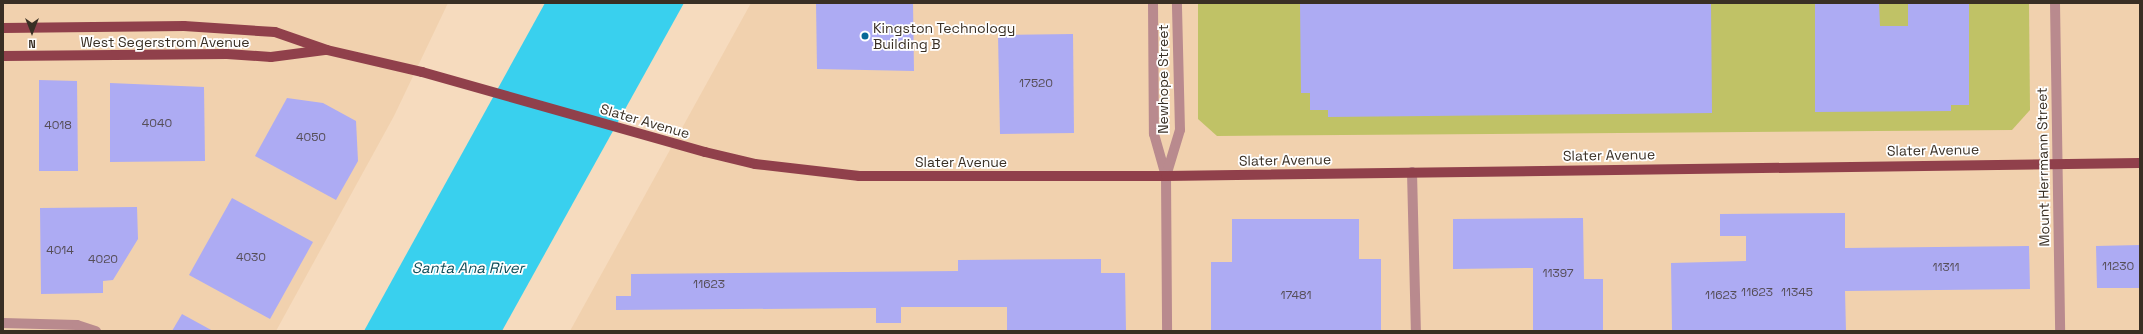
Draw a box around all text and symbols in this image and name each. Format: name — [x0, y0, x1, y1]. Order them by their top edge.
north arrow — [12, 12, 52, 52]
place label: Kingston Technology Building B — [873, 20, 1016, 52]
street label: Newhope Street — [1155, 24, 1171, 134]
marker: Kingston Technology Building B — [860, 31, 870, 41]
street label: West Segerstrom Avenue — [80, 34, 250, 50]
text: N — [28, 37, 36, 51]
house number: 17520 — [1019, 77, 1053, 91]
street label: Mount Herrmann Street — [2033, 87, 2053, 247]
street label: Slater Avenue — [598, 100, 692, 142]
house number: 4040 — [142, 117, 172, 131]
house number: 4018 — [44, 119, 72, 133]
house number: 4050 — [296, 131, 326, 145]
street label: Slater Avenue — [1887, 141, 1979, 159]
street label: Slater Avenue — [1563, 146, 1655, 164]
street label: Slater Avenue — [1239, 151, 1331, 169]
street label: Slater Avenue — [915, 154, 1007, 170]
house number: 4014 — [46, 244, 74, 258]
house number: 4030 — [236, 251, 266, 265]
house number: 4020 — [88, 253, 118, 267]
water label: Santa Ana River — [412, 259, 524, 277]
house number: 11230 — [2102, 260, 2134, 274]
house number: 11311 — [1932, 261, 1960, 275]
house number: 11397 — [1542, 267, 1574, 281]
house number: 11623 — [693, 278, 725, 292]
house number: 11623 — [1741, 286, 1773, 300]
house number: 11345 — [1781, 286, 1813, 300]
house number: 17481 — [1280, 289, 1312, 303]
house number: 11623 — [1705, 289, 1737, 303]

